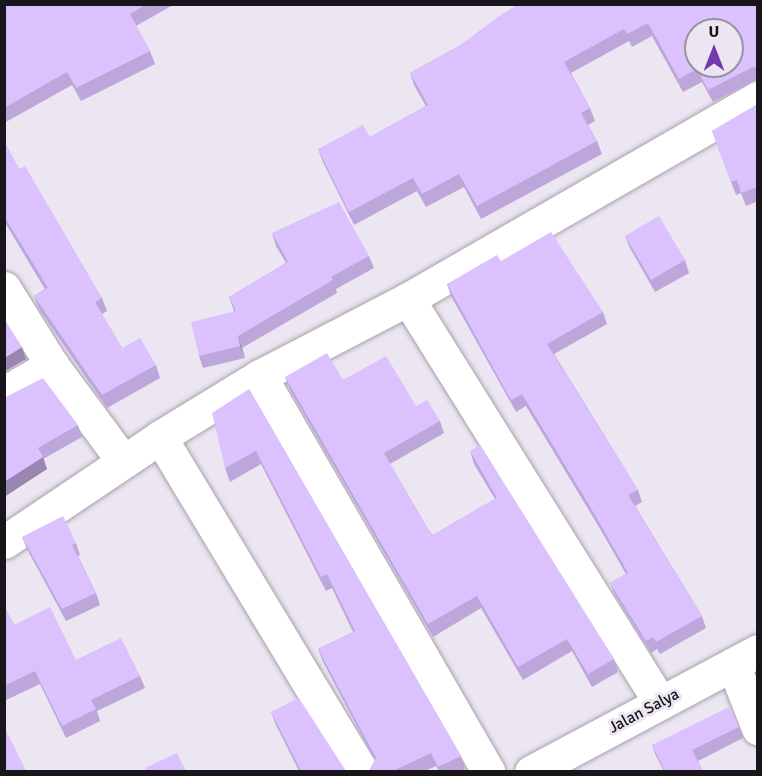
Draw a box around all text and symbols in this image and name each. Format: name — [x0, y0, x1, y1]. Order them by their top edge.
north arrow — [684, 18, 744, 78]
text: U — [709, 22, 719, 42]
street label: Jalan Salya — [606, 684, 682, 738]

